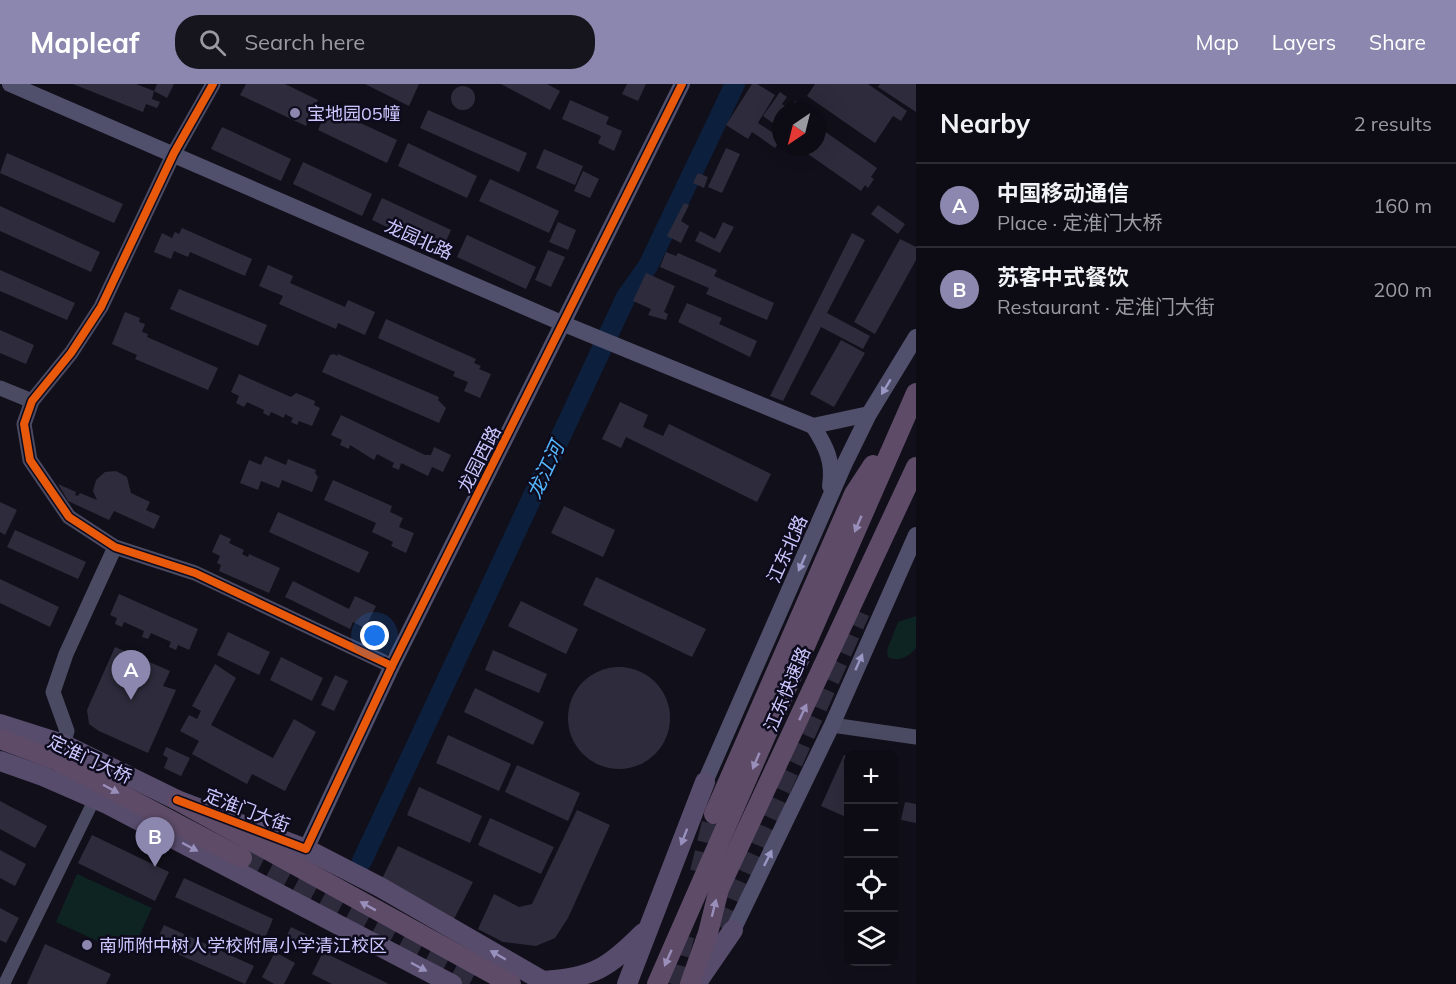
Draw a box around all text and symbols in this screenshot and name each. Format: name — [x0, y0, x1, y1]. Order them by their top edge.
search box — [175, 15, 595, 69]
text: Mapleaf — [30, 25, 139, 60]
icon: search — [196, 26, 229, 59]
text: Search here — [244, 28, 365, 56]
text: Map — [1196, 29, 1239, 55]
text: Layers — [1272, 29, 1336, 55]
text: Share — [1369, 29, 1426, 55]
place label: 宝地园05幢 — [307, 102, 401, 125]
north arrow — [772, 102, 826, 156]
marker: 宝地园05幢 — [288, 106, 302, 120]
text: Nearby — [940, 107, 1030, 140]
text: 2 results — [1354, 111, 1432, 136]
text: 中国移动通信 — [997, 179, 1129, 207]
text: A — [952, 193, 967, 218]
text: 160 m — [1373, 193, 1432, 218]
text: Place · 定淮门大桥 — [997, 210, 1162, 235]
street label: 龙园北路 — [381, 214, 457, 264]
text: 苏客中式餐饮 — [997, 263, 1129, 291]
text: B — [953, 277, 966, 302]
text: 200 m — [1373, 277, 1432, 302]
text: Restaurant · 定淮门大街 — [997, 294, 1215, 319]
one-way arrow — [880, 379, 891, 395]
street label: 龙园西路 — [452, 422, 506, 496]
water label: 龙江河 — [521, 434, 571, 502]
street label: 江东北路 — [762, 511, 812, 587]
one-way arrow — [853, 515, 863, 533]
one-way arrow — [797, 554, 807, 572]
your location — [360, 621, 389, 650]
street label: 江东快速路 — [759, 643, 815, 735]
pin: A — [112, 650, 150, 700]
one-way arrow — [855, 654, 864, 671]
one-way arrow — [798, 703, 807, 720]
street label: 定淮门大桥 — [44, 730, 136, 788]
map controls — [844, 750, 898, 966]
button: + — [844, 750, 898, 804]
one-way arrow — [751, 752, 761, 770]
one-way arrow — [102, 783, 120, 793]
street label: 定淮门大街 — [201, 783, 293, 837]
button: − — [844, 804, 898, 858]
pin: B — [136, 818, 174, 867]
one-way arrow — [679, 828, 688, 846]
one-way arrow — [182, 843, 199, 852]
one-way arrow — [763, 850, 772, 867]
button: locate — [844, 858, 898, 912]
one-way arrow — [710, 899, 720, 918]
one-way arrow — [359, 901, 376, 911]
button: layers — [844, 912, 898, 966]
place label: 南师附中树人学校附属小学清江校区 — [99, 934, 387, 957]
marker: 南师附中树人学校附属小学清江校区 — [80, 938, 94, 952]
one-way arrow — [663, 949, 673, 967]
one-way arrow — [489, 950, 506, 960]
one-way arrow — [411, 962, 428, 972]

